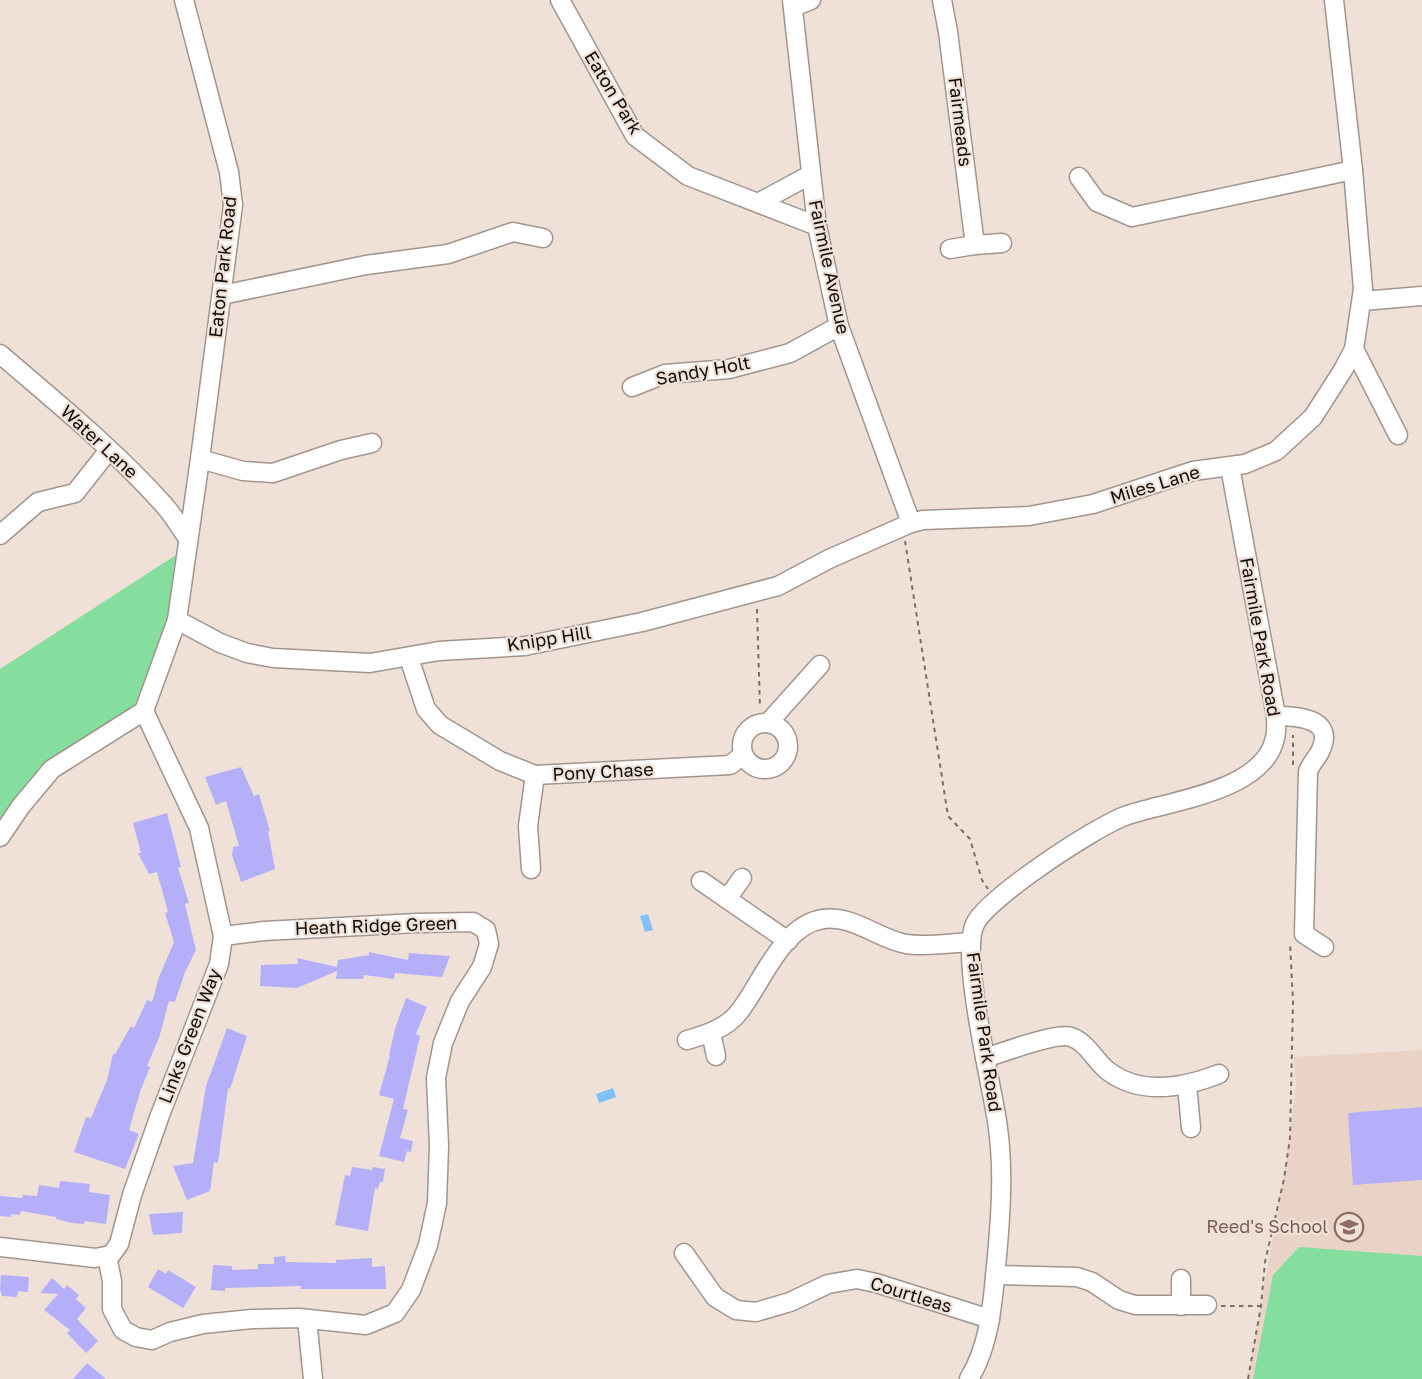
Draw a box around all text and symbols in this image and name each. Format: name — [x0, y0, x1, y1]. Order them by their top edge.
street label: Eaton Park — [580, 47, 647, 138]
street label: Fairmeads — [945, 76, 977, 168]
street label: Eaton Park Road — [204, 195, 240, 339]
street label: Fairmile Avenue — [805, 197, 855, 336]
street label: Sandy Holt — [654, 351, 752, 389]
street label: Water Lane — [56, 400, 143, 483]
street label: Miles Lane — [1107, 460, 1202, 508]
street label: Fairmile Park Road — [1236, 556, 1286, 718]
street label: Knipp Hill — [505, 620, 593, 656]
street label: Pony Chase — [552, 757, 654, 785]
street label: Heath Ridge Green — [294, 911, 458, 939]
street label: Fairmile Park Road — [963, 951, 1007, 1113]
street label: Links Green Way — [153, 965, 225, 1106]
school or university icon: Reed's School — [1333, 1211, 1365, 1243]
place label: Reed's School — [1206, 1215, 1328, 1237]
street label: Courtleas — [868, 1271, 955, 1317]

